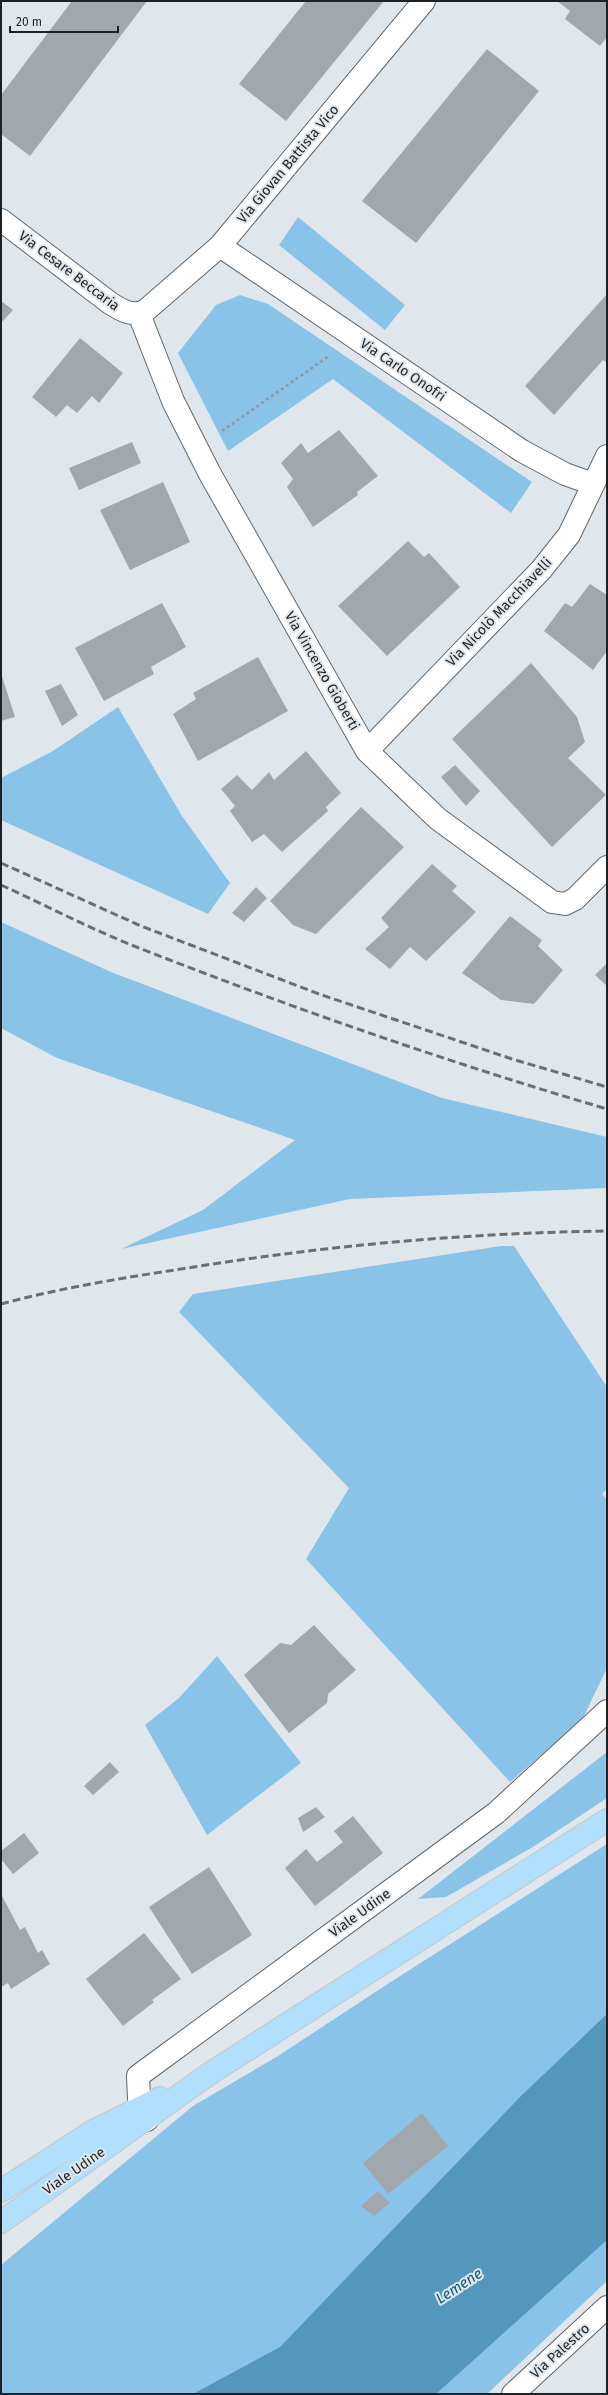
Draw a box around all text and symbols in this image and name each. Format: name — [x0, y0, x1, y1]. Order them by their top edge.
scale bar — [10, 8, 118, 34]
text: 20 m — [16, 15, 42, 29]
street label: Via Giovan Battista Vico — [233, 101, 343, 227]
street label: Via Cesare Beccaria — [15, 227, 123, 315]
street label: Via Carlo Onofri — [357, 335, 449, 405]
street label: Via Nicolò Macchiavelli — [443, 554, 555, 670]
street label: Via Vincenzo Gioberti — [281, 609, 363, 733]
street label: Viale Udine — [326, 1885, 394, 1941]
street label: Viale Udine — [40, 2143, 108, 2199]
water label: Lemene — [432, 2264, 486, 2308]
street label: Via Palestro — [527, 2320, 593, 2382]

